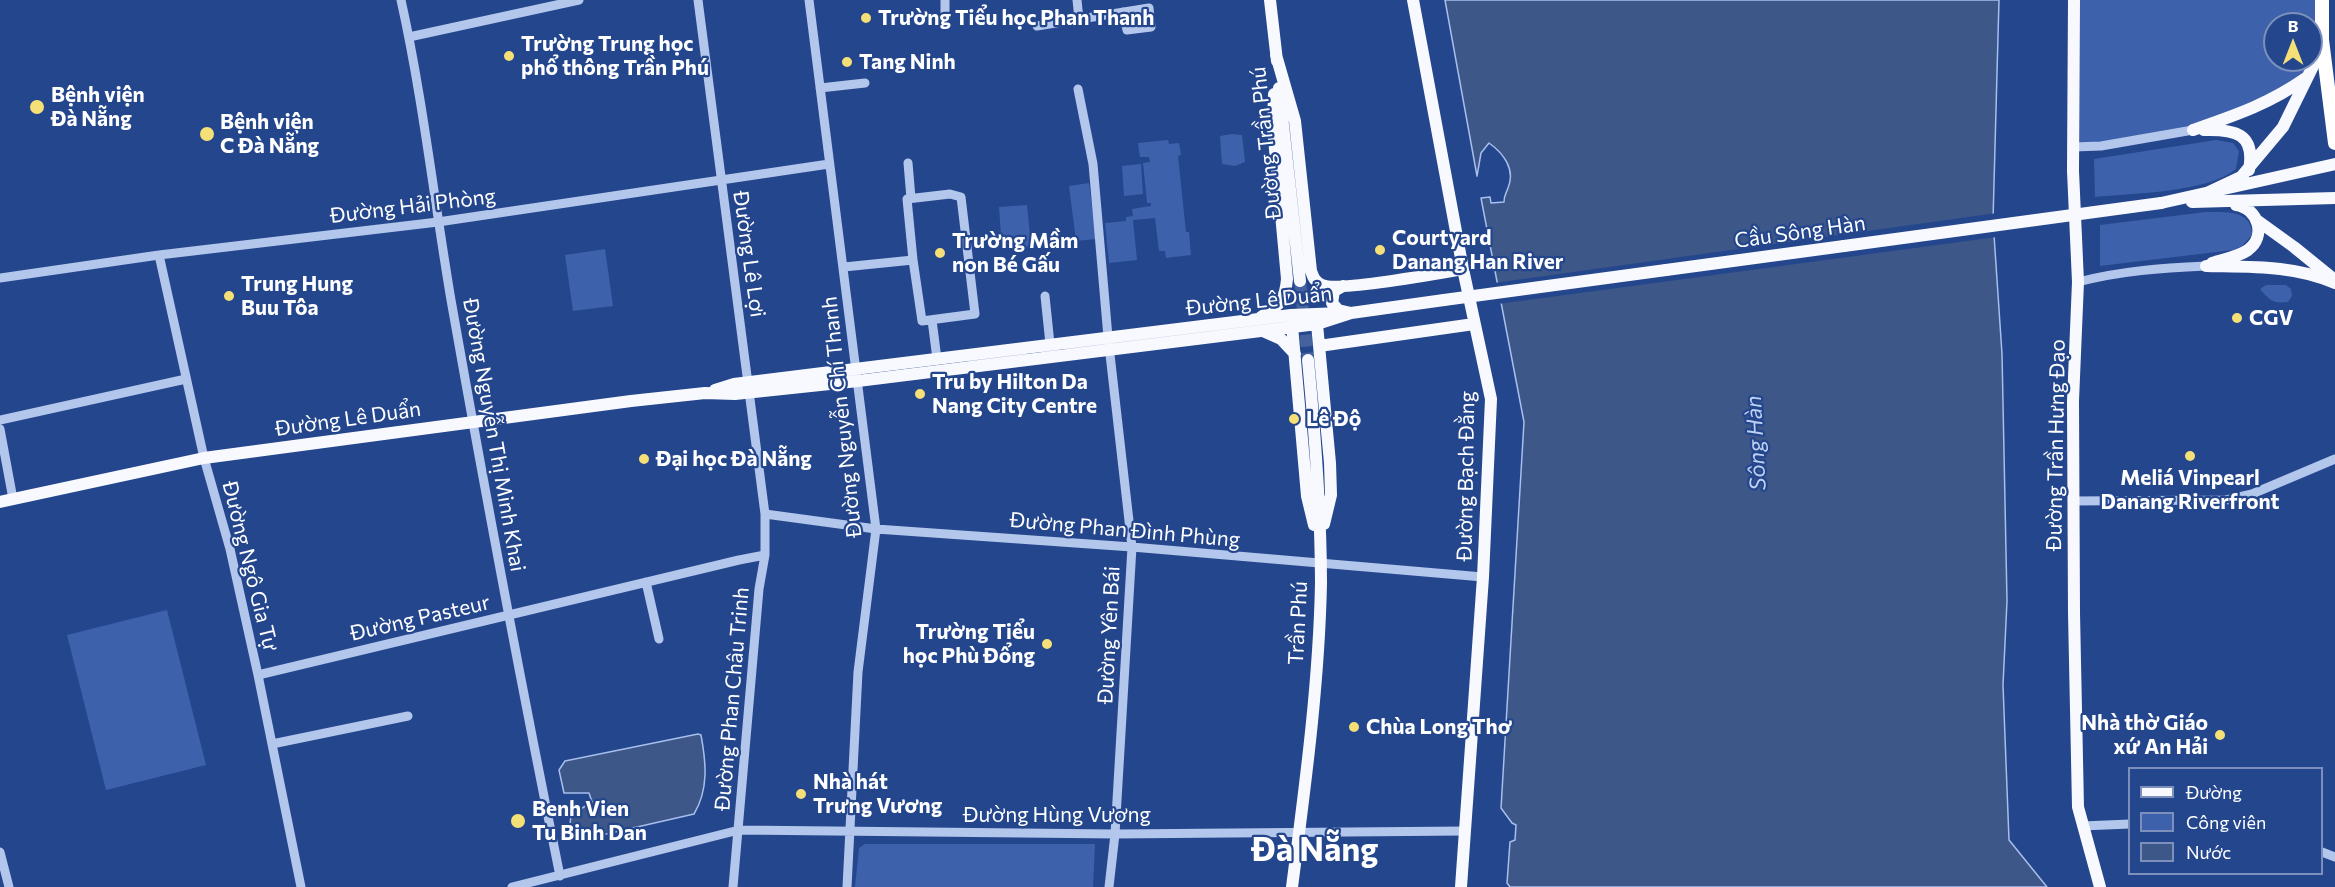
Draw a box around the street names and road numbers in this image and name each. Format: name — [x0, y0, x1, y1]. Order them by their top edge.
street label: Đường Trần Phú — [1245, 65, 1287, 221]
street label: Đường Hải Phòng — [329, 183, 497, 229]
street label: Đường Lê Lợi — [728, 189, 770, 319]
street label: Cầu Sông Hàn — [1733, 210, 1867, 254]
street label: Đường Lê Duẩn — [1185, 281, 1333, 321]
street label: Đường Nguyễn Chí Thanh — [817, 295, 867, 539]
street label: Đường Nguyễn Thị Minh Khai — [458, 296, 530, 574]
street label: Đường Trần Hưng Đạo — [2042, 339, 2070, 551]
street label: Đường Bạch Đằng — [1452, 391, 1480, 561]
street label: Đường Lê Duẩn — [274, 396, 422, 442]
street label: Đường Ngô Gia Tự — [217, 479, 283, 653]
street label: Đường Phan Đình Phùng — [1009, 507, 1241, 553]
street label: Đường Yên Bái — [1093, 565, 1125, 705]
street label: Trần Phú — [1283, 581, 1313, 665]
street label: Đường Phan Châu Trinh — [710, 586, 754, 812]
street label: Đường Pasteur — [348, 590, 492, 646]
street label: Đường Hùng Vương — [963, 802, 1151, 828]

